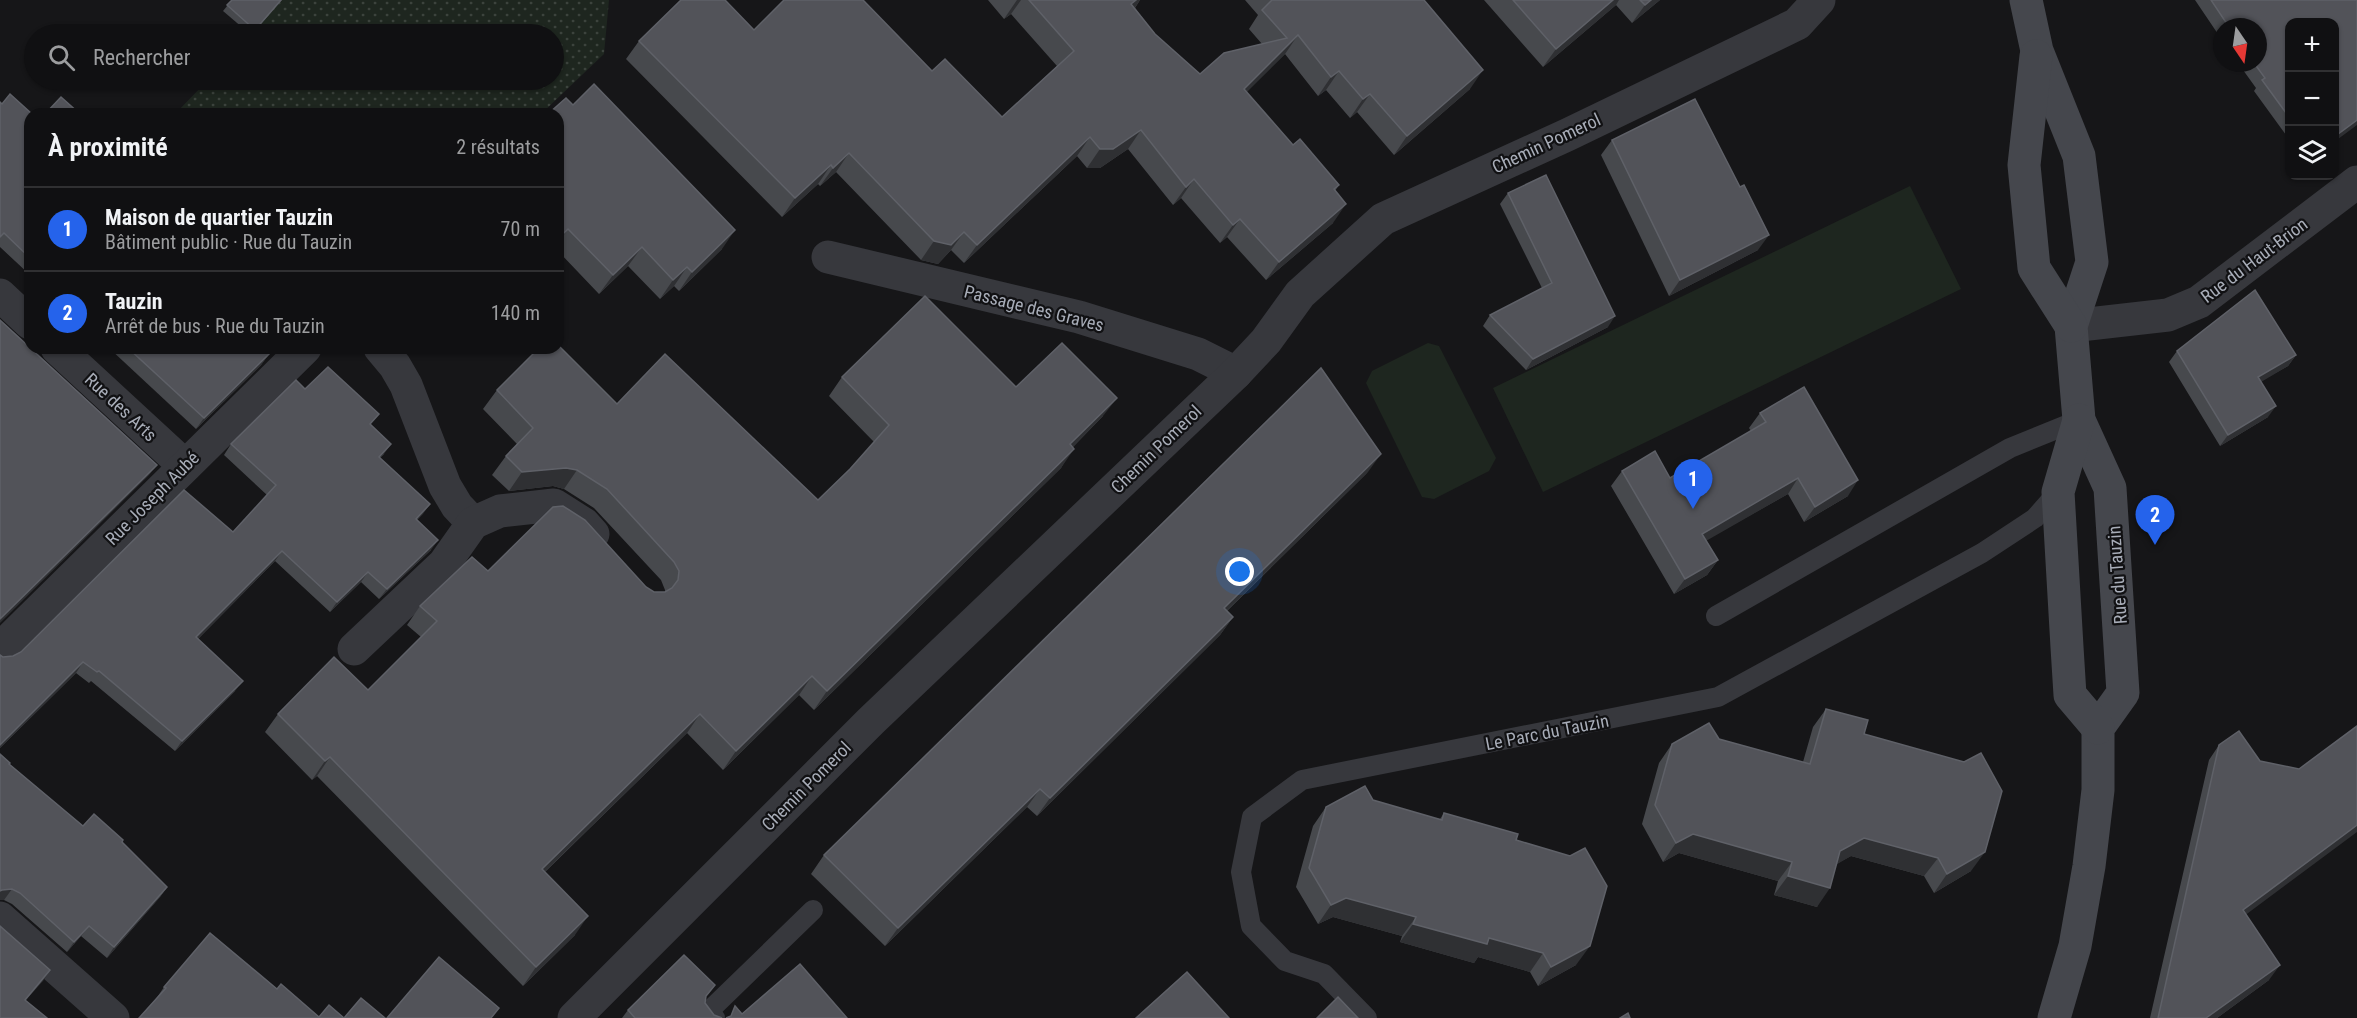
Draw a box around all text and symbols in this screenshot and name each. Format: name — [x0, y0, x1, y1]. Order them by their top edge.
north arrow — [2213, 18, 2267, 72]
map controls — [2285, 18, 2339, 180]
button: + — [2285, 18, 2339, 72]
search box — [24, 24, 564, 90]
icon: search — [45, 41, 78, 74]
text: Rechercher — [93, 45, 190, 70]
button: − — [2285, 72, 2339, 126]
street label: Chemin Pomerol — [1488, 109, 1604, 177]
button: layers — [2285, 126, 2339, 180]
text: À proximité — [48, 132, 168, 162]
text: 2 résultats — [456, 135, 540, 159]
text: Maison de quartier Tauzin — [105, 205, 333, 230]
street label: Rue du Haut-Brion — [2197, 213, 2311, 307]
text: 1 — [62, 217, 73, 241]
text: 70 m — [501, 217, 540, 241]
text: Bâtiment public · Rue du Tauzin — [105, 230, 352, 254]
street label: Passage des Graves — [962, 280, 1106, 336]
text: Tauzin — [105, 289, 163, 314]
text: 2 — [62, 301, 73, 325]
text: 140 m — [491, 301, 540, 325]
text: Arrêt de bus · Rue du Tauzin — [105, 314, 325, 338]
street label: Rue des Arts — [81, 369, 161, 445]
street label: Chemin Pomerol — [1107, 401, 1205, 497]
street label: Rue Joseph Aubé — [101, 447, 203, 549]
pin: 1 — [1674, 460, 1712, 509]
pin: 2 — [2136, 496, 2174, 545]
street label: Rue du Tauzin — [2103, 525, 2131, 625]
your location — [1225, 557, 1254, 586]
street label: Le Parc du Tauzin — [1484, 710, 1610, 754]
street label: Chemin Pomerol — [757, 737, 855, 835]

